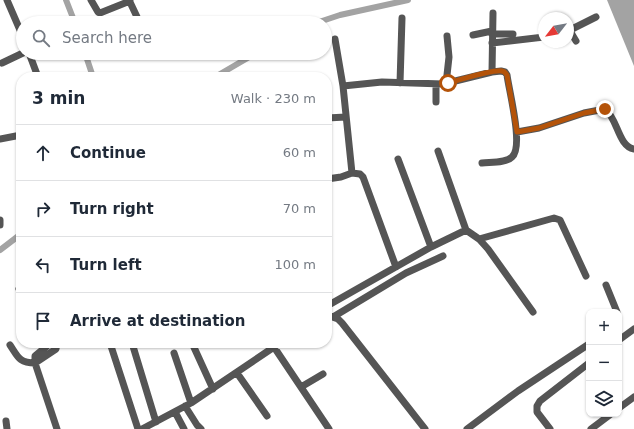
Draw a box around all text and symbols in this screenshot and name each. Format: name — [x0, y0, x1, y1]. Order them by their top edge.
north arrow — [538, 12, 574, 48]
search box — [16, 16, 332, 60]
icon: search — [30, 27, 52, 49]
text: Search here — [62, 29, 152, 47]
route start — [439, 74, 457, 92]
text: 3 min — [32, 88, 85, 108]
text: Walk · 230 m — [231, 91, 316, 106]
route end — [596, 100, 614, 118]
icon: ahead — [32, 142, 54, 164]
text: Continue — [70, 144, 146, 162]
text: 60 m — [283, 145, 316, 160]
icon: right — [32, 198, 54, 220]
text: Turn right — [70, 200, 154, 218]
text: 70 m — [283, 201, 316, 216]
icon: left — [32, 254, 54, 276]
text: Turn left — [70, 256, 142, 274]
text: 100 m — [274, 257, 316, 272]
map controls — [586, 309, 622, 417]
button: + — [586, 309, 622, 345]
icon: arrive — [32, 310, 54, 332]
text: Arrive at destination — [70, 312, 245, 330]
button: − — [586, 345, 622, 381]
button: layers — [586, 381, 622, 417]

